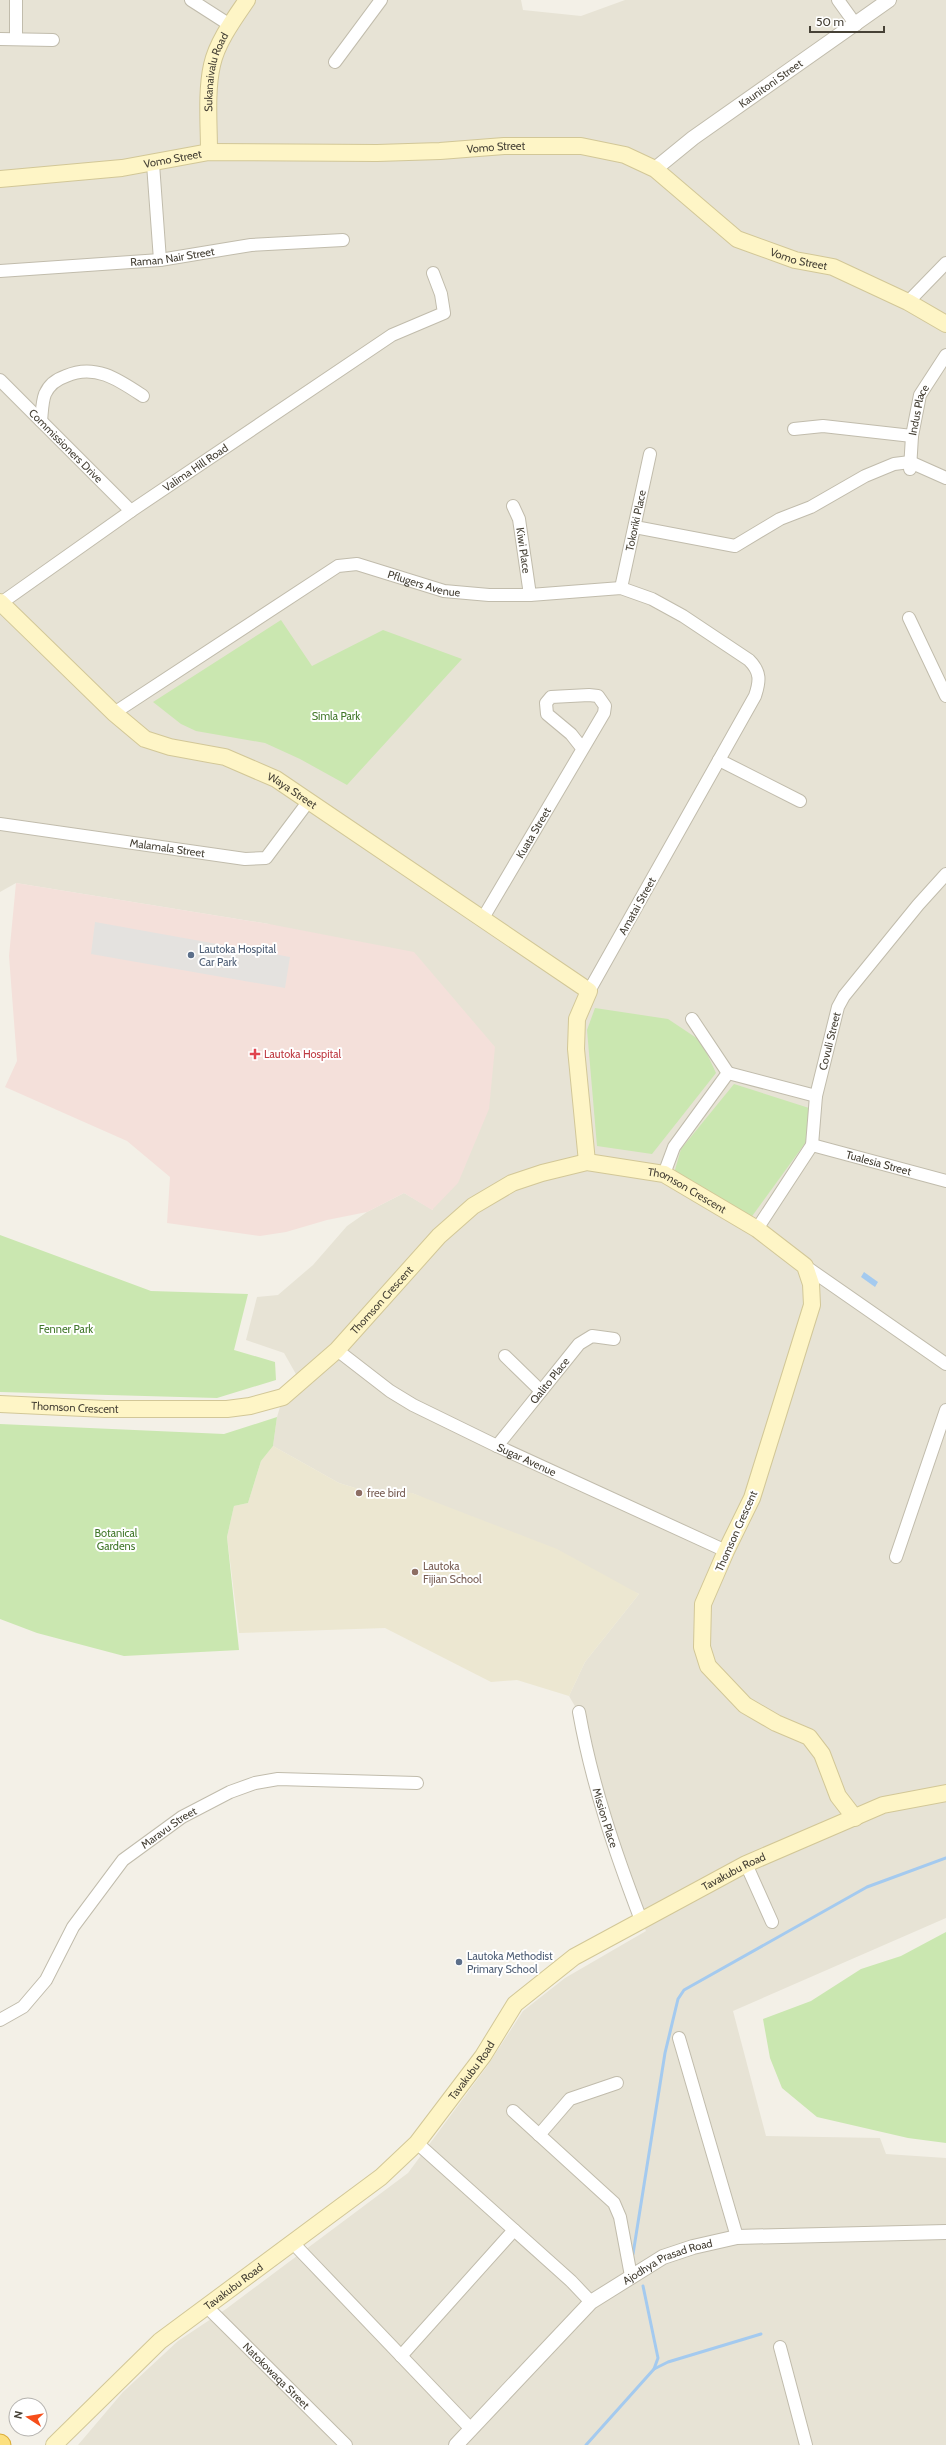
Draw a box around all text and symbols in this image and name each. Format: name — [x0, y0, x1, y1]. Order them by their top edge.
scale bar — [810, 8, 884, 34]
text: 50 m — [816, 14, 844, 29]
street label: Sukanaivalu Road — [201, 30, 231, 112]
street label: Kaunitoni Street — [736, 56, 805, 111]
street label: Vomo Street — [466, 139, 525, 156]
street label: Vomo Street — [143, 146, 203, 171]
street label: Raman Nair Street — [130, 244, 216, 269]
street label: Vomo Street — [768, 245, 829, 273]
street label: Indus Place — [905, 381, 932, 437]
street label: Commissioners Drive — [26, 406, 106, 486]
street label: Valima Hill Road — [160, 441, 231, 494]
street label: Tokoriki Place — [622, 488, 649, 552]
street label: Kiwi Place — [513, 526, 534, 575]
street label: Pflugers Avenue — [386, 567, 461, 599]
park label: Simla Park — [312, 709, 360, 723]
street label: Waya Street — [265, 769, 320, 812]
street label: Kuata Street — [513, 805, 554, 861]
street label: Malamala Street — [129, 836, 206, 860]
street label: Amatai Street — [615, 875, 659, 937]
place label: Lautoka Hospital Car Park — [199, 942, 277, 969]
marker: Lautoka Hospital Car Park — [186, 950, 196, 960]
street label: Covuli Street — [816, 1010, 844, 1072]
place label: Lautoka Hospital — [264, 1047, 342, 1061]
marker: Lautoka Hospital — [249, 1048, 261, 1060]
street label: Tualesia Street — [844, 1147, 913, 1178]
street label: Thomson Crescent — [647, 1165, 729, 1216]
street label: Thomson Crescent — [347, 1263, 416, 1337]
park label: Fenner Park — [39, 1322, 93, 1336]
street label: Qalito Place — [527, 1354, 573, 1407]
street label: Thomson Crescent — [31, 1398, 119, 1416]
street label: Sugar Avenue — [495, 1440, 559, 1479]
place label: free bird — [367, 1486, 406, 1500]
marker: free bird — [354, 1488, 364, 1498]
street label: Thomson Crescent — [712, 1488, 760, 1574]
park label: Botanical Gardens — [95, 1526, 138, 1553]
place label: Lautoka Fijian School — [423, 1559, 482, 1586]
marker: Lautoka Fijian School — [410, 1567, 420, 1577]
street label: Mission Place — [590, 1786, 621, 1850]
street label: Maravu Street — [138, 1804, 199, 1852]
street label: Tavakubu Road — [699, 1849, 768, 1894]
place label: Lautoka Methodist Primary School — [467, 1949, 553, 1976]
marker: Lautoka Methodist Primary School — [454, 1957, 464, 1967]
street label: Tavakubu Road — [445, 2038, 498, 2103]
street label: Ajodhya Prasad Road — [620, 2236, 714, 2288]
street label: Tavakubu Road — [201, 2260, 266, 2313]
street label: Natokowaqa Street — [240, 2340, 313, 2412]
north arrow — [8, 2397, 48, 2437]
text: N — [11, 2410, 26, 2420]

